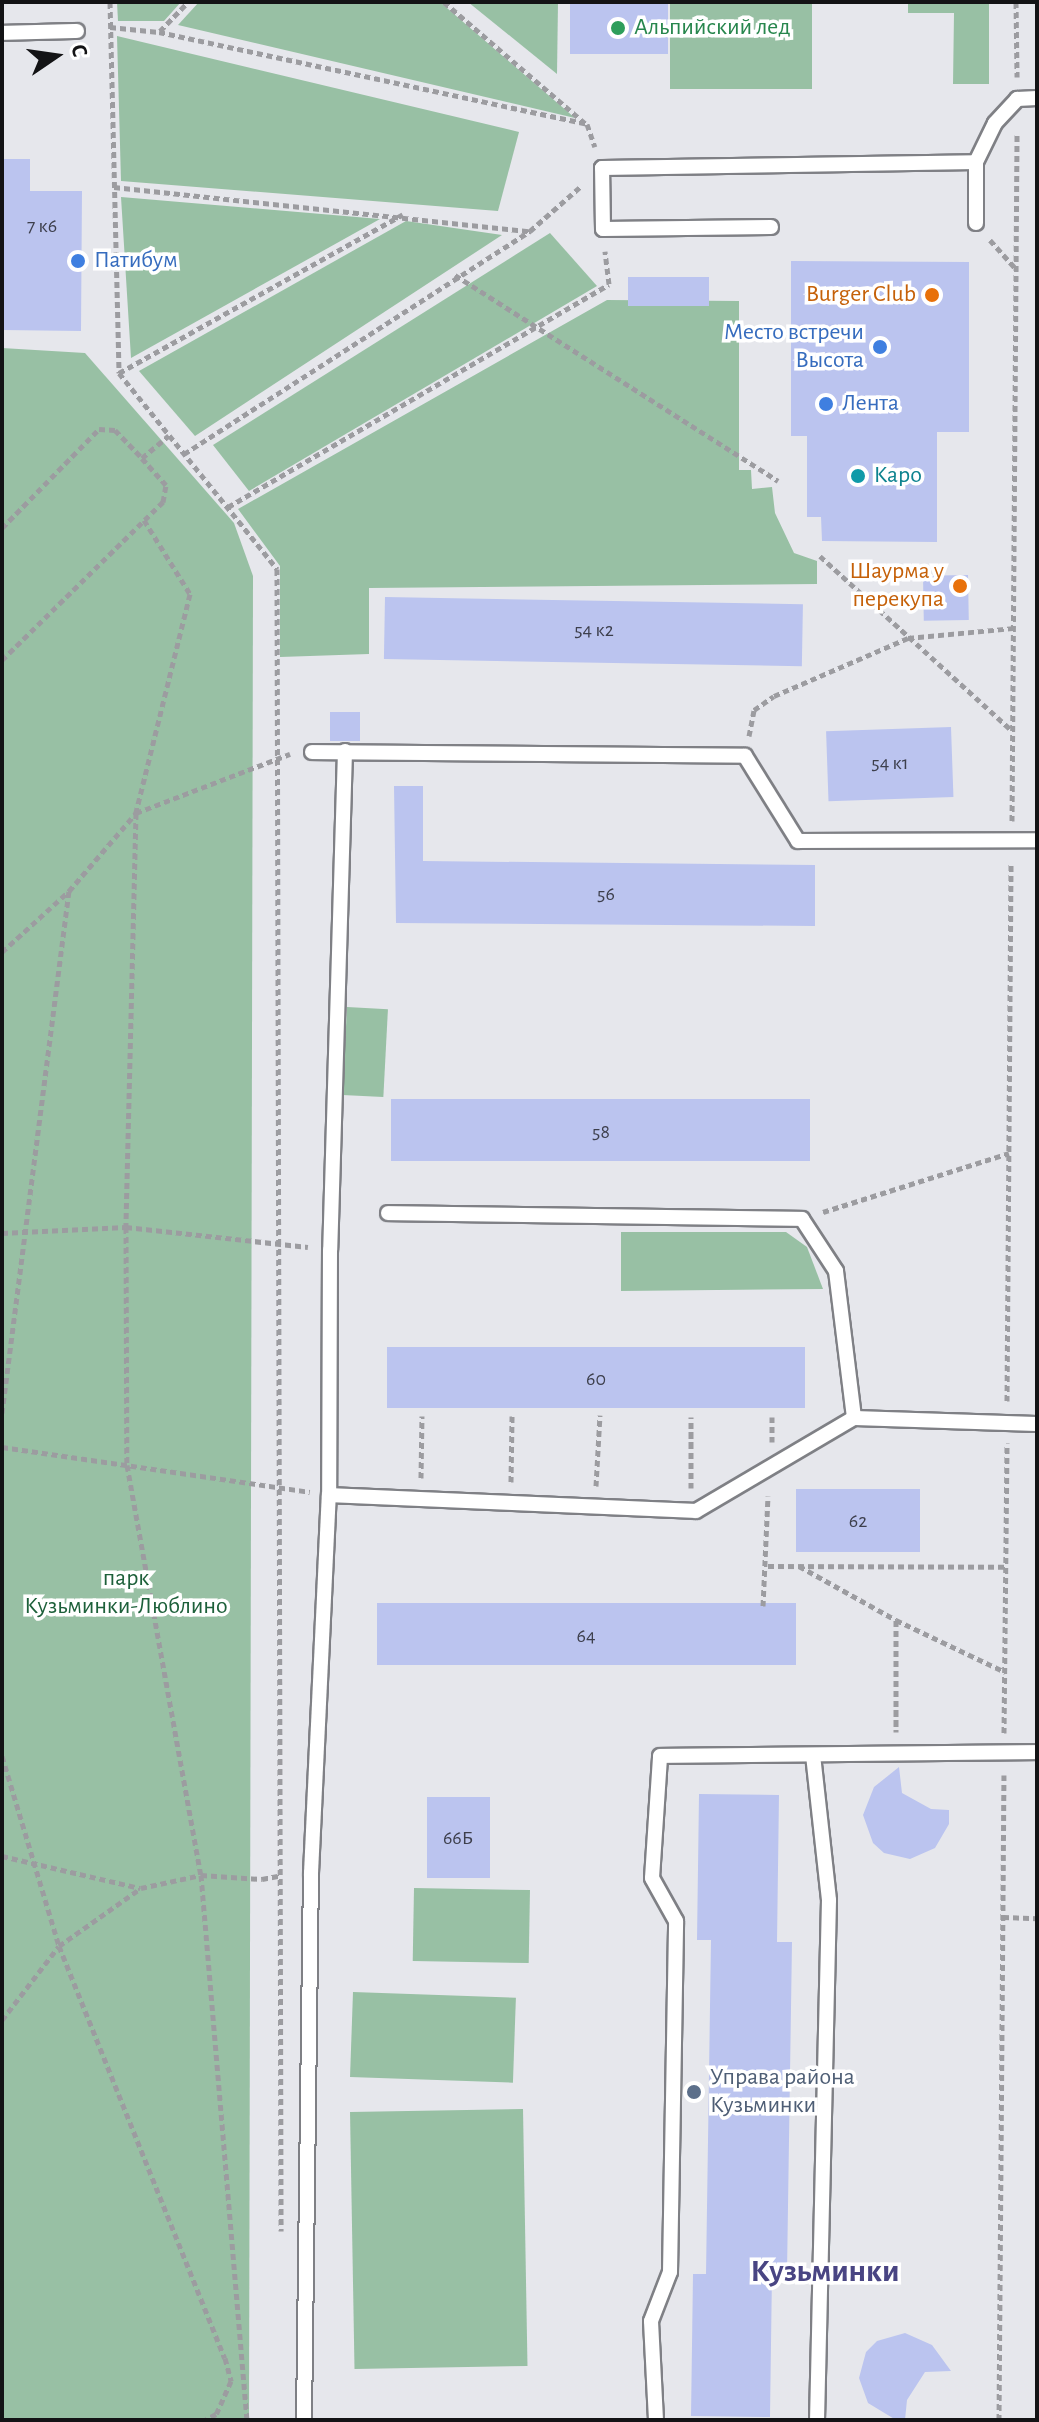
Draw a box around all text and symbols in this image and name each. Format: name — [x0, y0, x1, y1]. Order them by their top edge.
place label: Альпийский лед — [634, 14, 791, 42]
north arrow — [16, 16, 96, 96]
marker: Альпийский лед — [609, 19, 627, 37]
text: С — [67, 42, 91, 59]
house number: 7 к6 — [27, 214, 57, 238]
place label: Патибум — [94, 247, 178, 275]
marker: Патибум — [69, 252, 87, 270]
place label: Burger Club — [806, 281, 916, 309]
marker: Burger Club — [923, 286, 941, 304]
place label: Место встречи Высота — [724, 319, 864, 375]
marker: Место встречи Высота — [871, 338, 889, 356]
place label: Лента — [842, 390, 899, 418]
marker: Лента — [817, 395, 835, 413]
place label: Kapo — [874, 462, 922, 490]
marker: Kapo — [849, 467, 867, 485]
place label: Шаурма у перекупа — [849, 558, 944, 614]
marker: Шаурма у перекупа — [951, 577, 969, 595]
house number: 54 к2 — [574, 618, 614, 642]
house number: 54 к1 — [871, 751, 909, 775]
house number: 56 — [597, 882, 615, 906]
house number: 58 — [592, 1120, 610, 1144]
house number: 60 — [586, 1367, 606, 1391]
house number: 62 — [849, 1509, 867, 1533]
park label: парк Кузьминки-Люблино — [24, 1565, 228, 1621]
house number: 64 — [576, 1624, 596, 1648]
house number: 66Б — [443, 1826, 473, 1850]
place label: Управа района Кузьминки — [710, 2064, 855, 2120]
marker: Управа района Кузьминки — [685, 2083, 703, 2101]
district label: Кузьминки — [751, 2252, 899, 2290]

